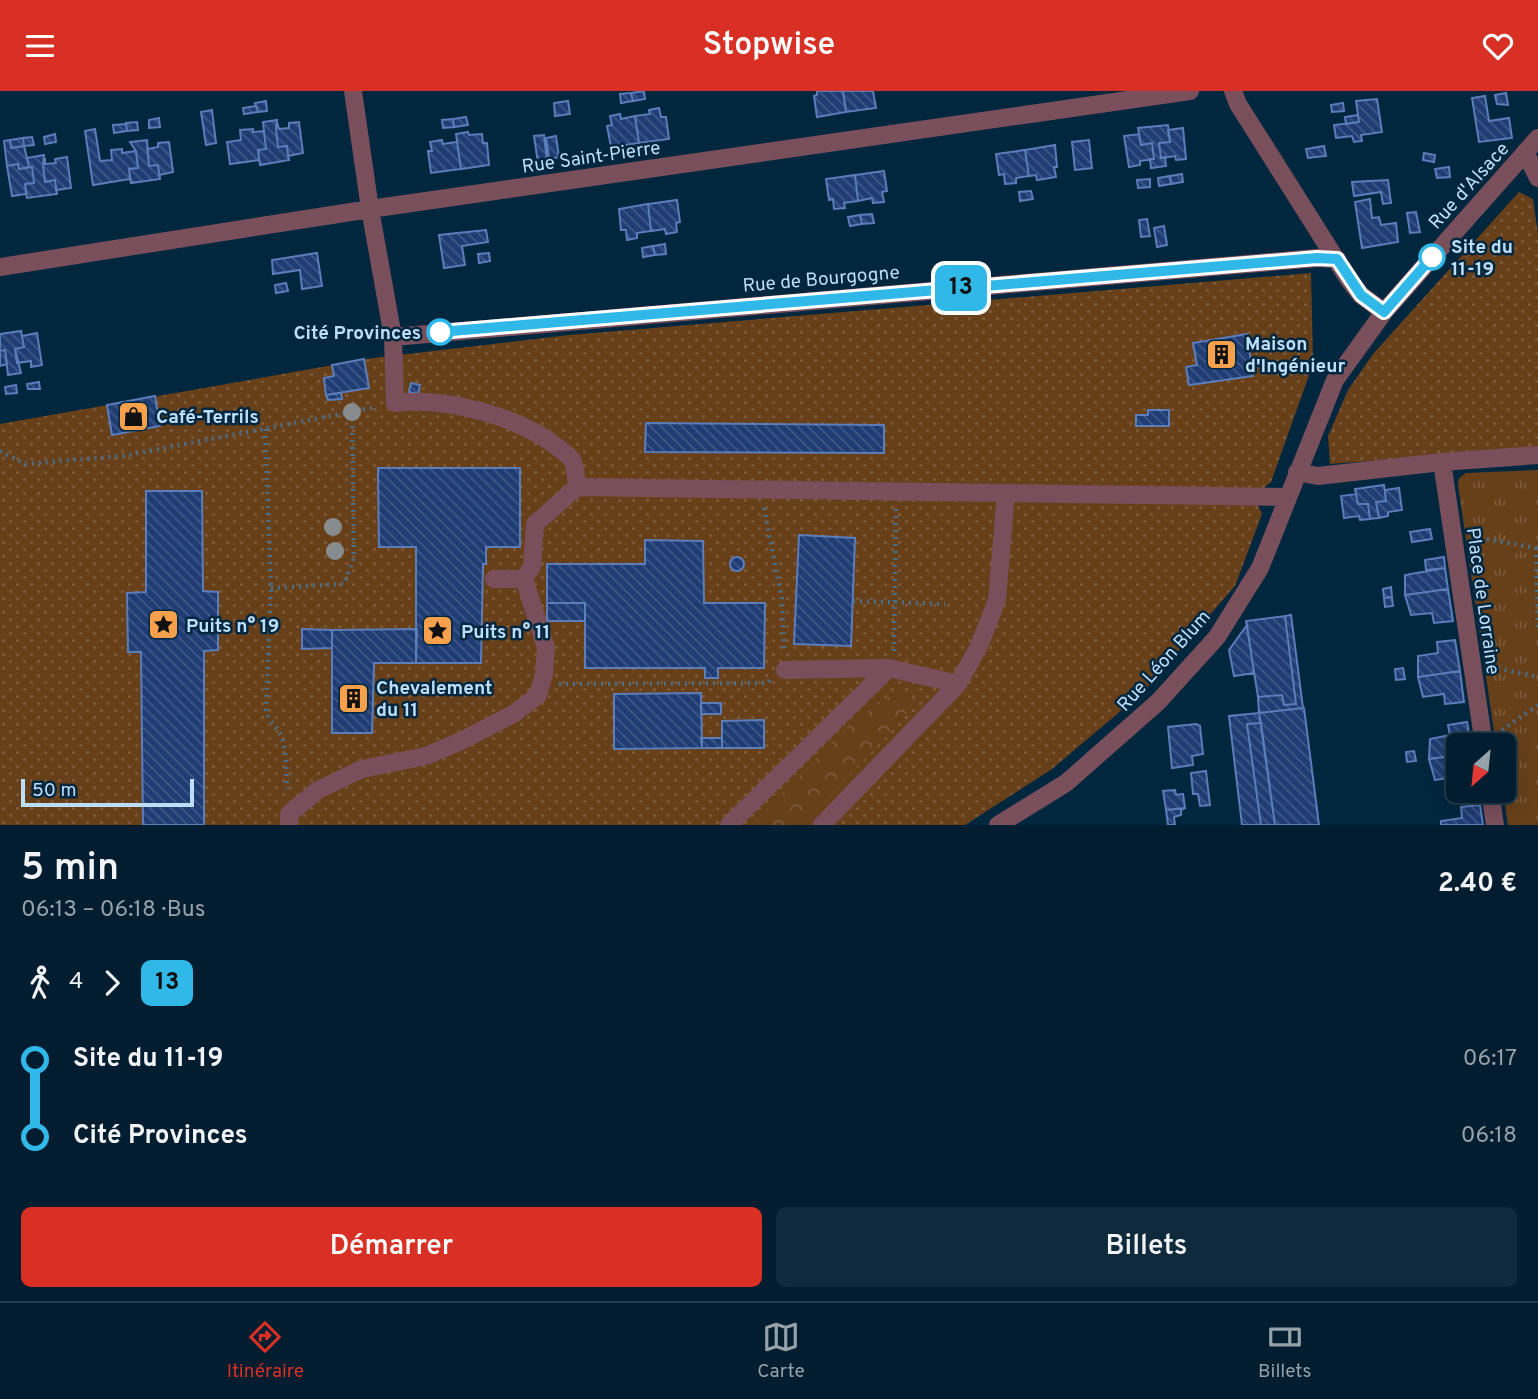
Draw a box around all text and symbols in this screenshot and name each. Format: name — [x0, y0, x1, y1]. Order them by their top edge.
text: Stopwise — [703, 26, 835, 66]
icon: menu — [21, 27, 59, 65]
icon: heart — [1479, 27, 1517, 65]
street label: Rue Saint-Pierre — [520, 136, 662, 180]
street label: Rue d'Alsace — [1424, 138, 1515, 235]
place label: Site du 11-19 — [1451, 236, 1513, 282]
marker: Site du 11-19 — [1419, 244, 1445, 270]
street label: Rue de Bourgogne — [742, 261, 901, 299]
line badge: 13 — [930, 265, 992, 311]
text: 13 — [949, 273, 973, 303]
marker: Cité Provinces — [427, 319, 453, 345]
place label: Cité Provinces — [293, 322, 421, 346]
place label: Maison d'Ingénieur — [1245, 333, 1345, 379]
building icon: Maison d'Ingénieur — [1205, 337, 1239, 371]
shop icon: Café-Terrils — [116, 399, 150, 433]
place label: Café-Terrils — [156, 406, 259, 430]
street label: Place de Lorraine — [1460, 526, 1504, 676]
street label: Rue Léon Blum — [1113, 606, 1216, 717]
place icon: Puits n° 19 — [146, 608, 180, 642]
place icon: Puits n° 11 — [421, 614, 455, 648]
place label: Puits n° 19 — [186, 615, 279, 639]
place label: Puits n° 11 — [461, 621, 550, 645]
place label: Chevalement du 11 — [376, 677, 492, 723]
building icon: Chevalement du 11 — [336, 681, 370, 715]
north arrow — [1446, 733, 1516, 803]
map controls — [1446, 733, 1516, 803]
scale bar — [21, 776, 194, 808]
text: 50 m — [32, 779, 77, 803]
text: 5 min — [21, 845, 119, 894]
text: 2.40 € — [1438, 868, 1517, 901]
text: 06:13 – 06:18 · Bus — [21, 896, 206, 925]
icon: walk — [21, 964, 59, 1002]
icon: forward — [93, 964, 131, 1002]
text: 4 — [69, 968, 83, 997]
text: 13 — [155, 968, 179, 998]
text: Site du 11-19 — [73, 1043, 223, 1076]
text: 06:17 — [1463, 1045, 1517, 1074]
text: Cité Provinces — [73, 1120, 248, 1153]
text: 06:18 — [1461, 1122, 1517, 1151]
button: Démarrer — [21, 1207, 762, 1287]
button: Billets — [776, 1207, 1517, 1287]
tab: Itinéraire — [227, 1318, 304, 1384]
tab: Carte — [757, 1318, 805, 1384]
tab: Billets — [1258, 1318, 1311, 1384]

